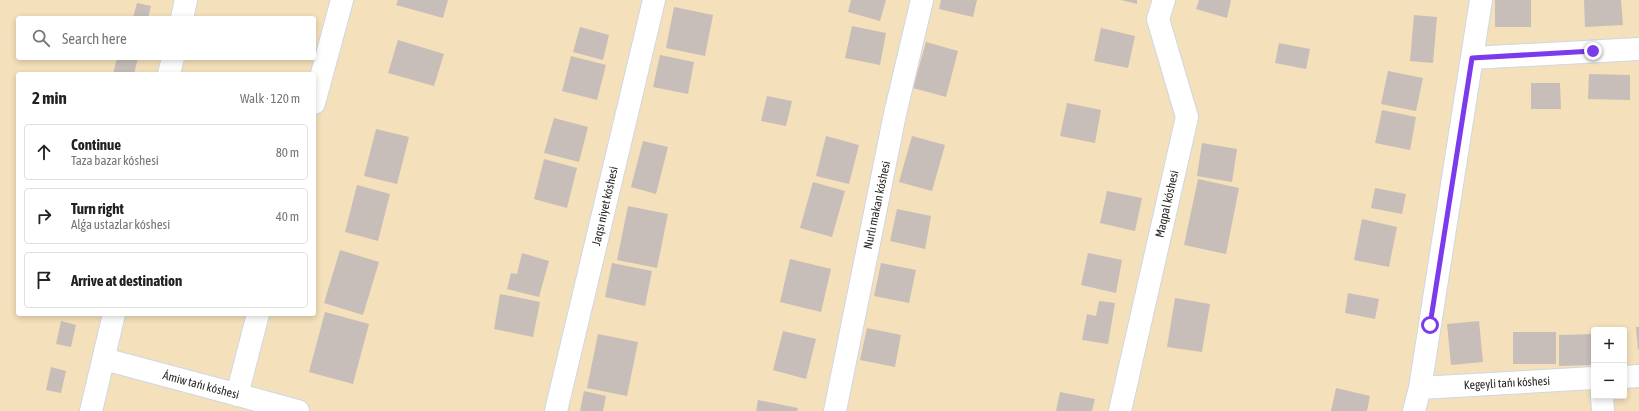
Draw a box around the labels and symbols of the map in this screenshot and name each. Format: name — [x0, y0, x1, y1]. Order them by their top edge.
route end — [1584, 42, 1602, 60]
street label: Nurlı makan kóshesi — [861, 160, 893, 250]
street label: Jaqsı niyet kóshesi — [589, 165, 621, 247]
street label: Maqpal kóshesi — [1152, 169, 1182, 239]
route start — [1421, 316, 1439, 334]
street label: Ámiw tańı kóshesi — [161, 368, 241, 402]
street label: Kegeyli tańı kóshesi — [1464, 374, 1550, 392]

